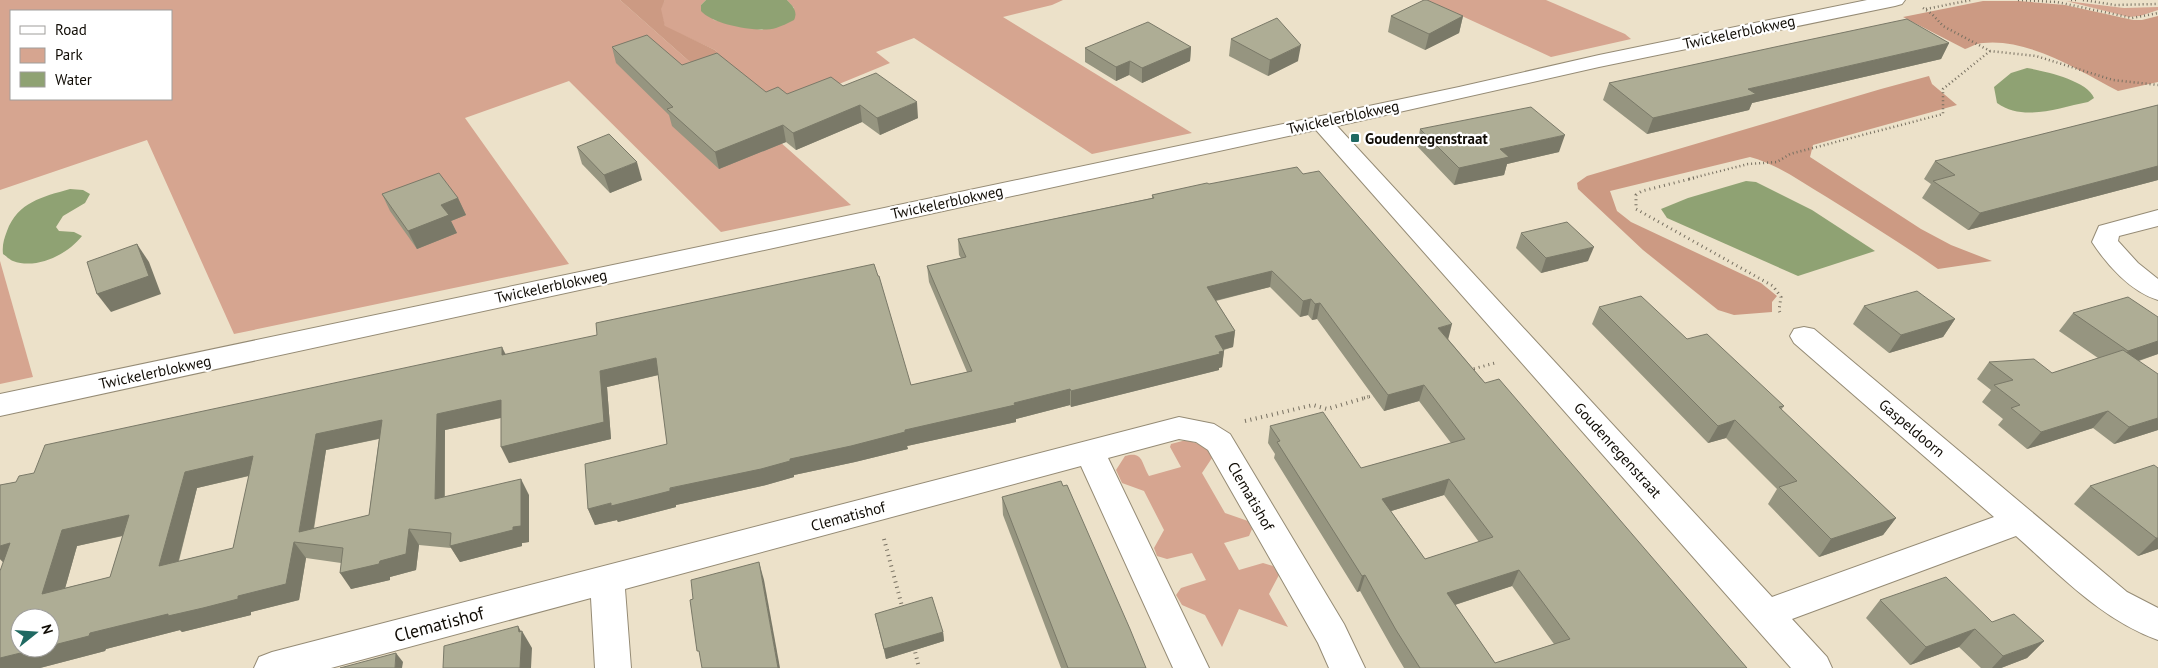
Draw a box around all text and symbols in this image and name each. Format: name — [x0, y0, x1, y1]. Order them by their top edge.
legend — [10, 10, 172, 100]
street label: Twickelerblokweg — [1681, 11, 1797, 53]
text: Road — [55, 20, 87, 39]
text: Park — [55, 45, 83, 64]
text: Water — [55, 70, 92, 89]
street label: Twickelerblokweg — [1285, 96, 1401, 138]
place label: Goudenregenstraat — [1365, 129, 1488, 148]
marker: Goudenregenstraat — [1349, 132, 1361, 144]
street label: Twickelerblokweg — [889, 181, 1005, 223]
street label: Twickelerblokweg — [493, 265, 609, 307]
street label: Twickelerblokweg — [97, 351, 213, 393]
street label: Gaspeldoorn — [1875, 395, 1949, 461]
street label: Goudenregenstraat — [1570, 398, 1666, 502]
street label: Clematishof — [1224, 458, 1279, 535]
street label: Clematishof — [809, 497, 889, 535]
street label: Clematishof — [392, 601, 487, 647]
north arrow — [10, 608, 60, 658]
text: N — [37, 622, 57, 636]

